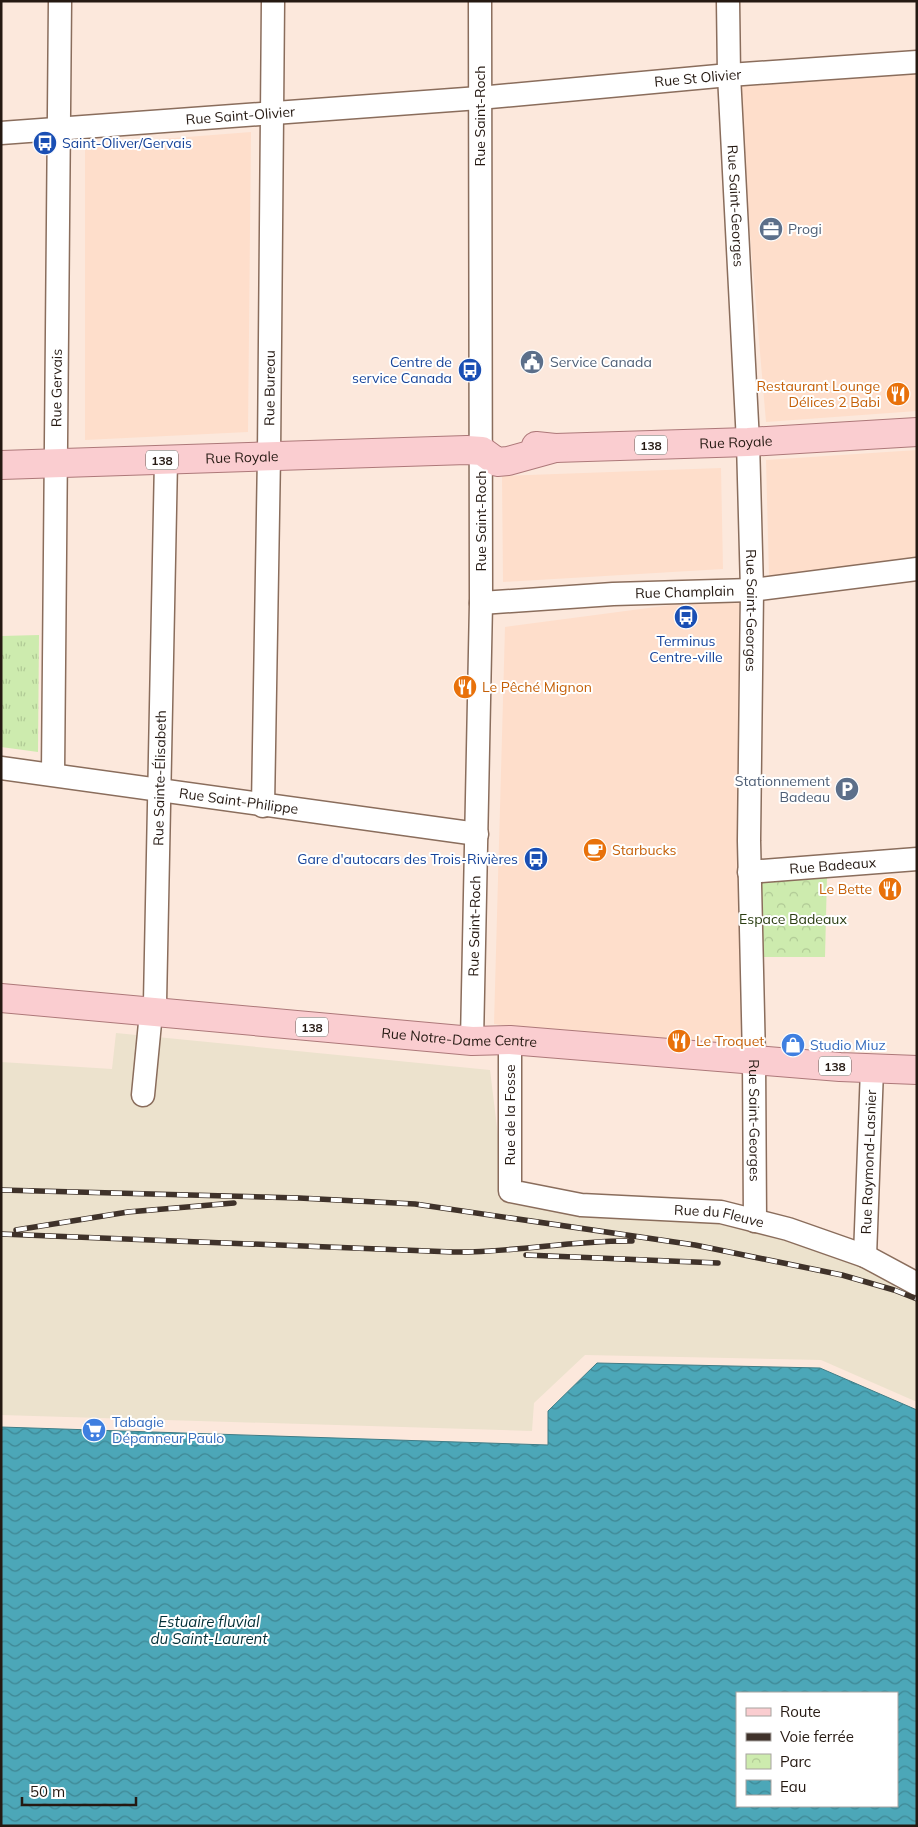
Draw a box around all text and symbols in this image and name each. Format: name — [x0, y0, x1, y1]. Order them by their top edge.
street label: Rue Saint-Roch — [471, 65, 489, 167]
street label: Rue St Olivier — [653, 65, 743, 91]
street label: Rue Saint-Olivier — [185, 102, 297, 128]
bus stop icon: Saint-Oliver/Gervais — [32, 130, 58, 156]
place label: Saint-Oliver/Gervais — [62, 134, 192, 152]
street label: Rue Saint-Georges — [724, 144, 748, 267]
office icon: Progi — [758, 216, 784, 242]
place label: Progi — [788, 220, 822, 238]
street label: Rue Gervais — [47, 349, 66, 427]
public building icon: Service Canada — [519, 349, 545, 375]
street label: Rue Bureau — [260, 350, 279, 426]
place label: Centre de service Canada — [352, 353, 452, 387]
place label: Service Canada — [550, 353, 652, 371]
bus stop icon: Centre de service Canada — [457, 357, 483, 383]
place label: Restaurant Lounge Délices 2 Babi — [757, 377, 880, 411]
restaurant icon: Restaurant Lounge Délices 2 Babi — [885, 381, 911, 407]
street label: Rue Royale — [699, 432, 773, 453]
road number: 138 — [635, 436, 667, 454]
street label: Rue Royale — [205, 447, 279, 467]
road number: 138 — [146, 450, 178, 470]
street label: Rue Saint-Roch — [472, 470, 490, 572]
street label: Rue Saint-Georges — [742, 549, 761, 672]
street label: Rue Champlain — [635, 582, 735, 602]
bus stop icon: Terminus Centre-ville — [673, 604, 699, 630]
place label: Terminus Centre-ville — [649, 632, 723, 666]
restaurant icon: Le Pêché Mignon — [452, 674, 478, 700]
place label: Le Pêché Mignon — [482, 678, 592, 696]
street label: Rue Sainte-Élisabeth — [149, 710, 170, 846]
place label: Stationnement Badeau — [735, 772, 830, 806]
parking icon: Stationnement Badeau — [834, 776, 860, 802]
street label: Rue Saint-Philippe — [178, 784, 300, 818]
cafe icon: Starbucks — [582, 837, 608, 863]
place label: Starbucks — [612, 841, 677, 859]
bus stop icon: Gare d'autocars des Trois-Rivières — [523, 846, 549, 872]
place label: Gare d'autocars des Trois-Rivières — [297, 850, 518, 868]
street label: Rue Badeaux — [789, 853, 877, 878]
street label: Rue Saint-Roch — [464, 875, 484, 977]
restaurant icon: Le Bette — [877, 876, 903, 902]
place label: Le Bette — [819, 880, 872, 898]
park label: Espace Badeaux — [739, 910, 847, 928]
road number: 138 — [296, 1018, 328, 1036]
street label: Rue Notre-Dame Centre — [381, 1024, 538, 1051]
restaurant icon: Le Troquet — [666, 1028, 692, 1054]
place label: Le Troquet — [696, 1032, 764, 1050]
shop icon: Studio Miuz — [780, 1032, 806, 1058]
place label: Studio Miuz — [810, 1036, 886, 1054]
road number: 138 — [819, 1056, 851, 1076]
street label: Rue Saint-Georges — [745, 1059, 764, 1182]
street label: Rue de la Fosse — [501, 1064, 519, 1166]
street label: Rue Raymond-Lasnier — [857, 1089, 880, 1235]
street label: Rue du Fleuve — [674, 1201, 766, 1232]
place label: Tabagie Dépanneur Paulo — [112, 1413, 224, 1447]
supermarket icon: Tabagie Dépanneur Paulo — [81, 1417, 107, 1443]
water label: Estuaire fluvial du Saint-Laurent — [150, 1612, 268, 1648]
legend — [736, 1692, 898, 1807]
text: Route — [780, 1702, 821, 1721]
text: Voie ferrée — [780, 1727, 854, 1746]
text: Parc — [780, 1752, 811, 1771]
scale bar — [22, 1774, 136, 1806]
text: Eau — [780, 1777, 806, 1796]
text: 50 m — [30, 1782, 65, 1801]

